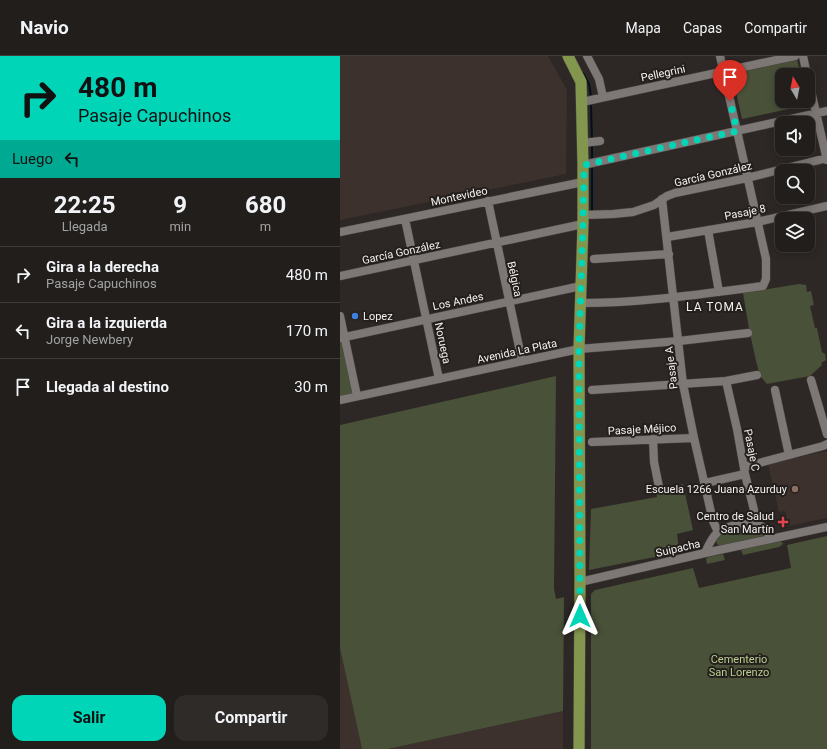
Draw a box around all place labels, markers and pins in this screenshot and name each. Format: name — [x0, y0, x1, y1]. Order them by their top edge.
pin — [713, 60, 747, 101]
place label: Lopez — [363, 310, 393, 323]
marker: Lopez — [350, 311, 360, 321]
place label: Escuela 1266 Juana Azurduy — [646, 483, 788, 496]
marker: Escuela 1266 Juana Azurduy — [790, 484, 800, 494]
place label: Centro de Salud San Martín — [696, 510, 774, 536]
marker: Centro de Salud San Martín — [777, 516, 789, 528]

